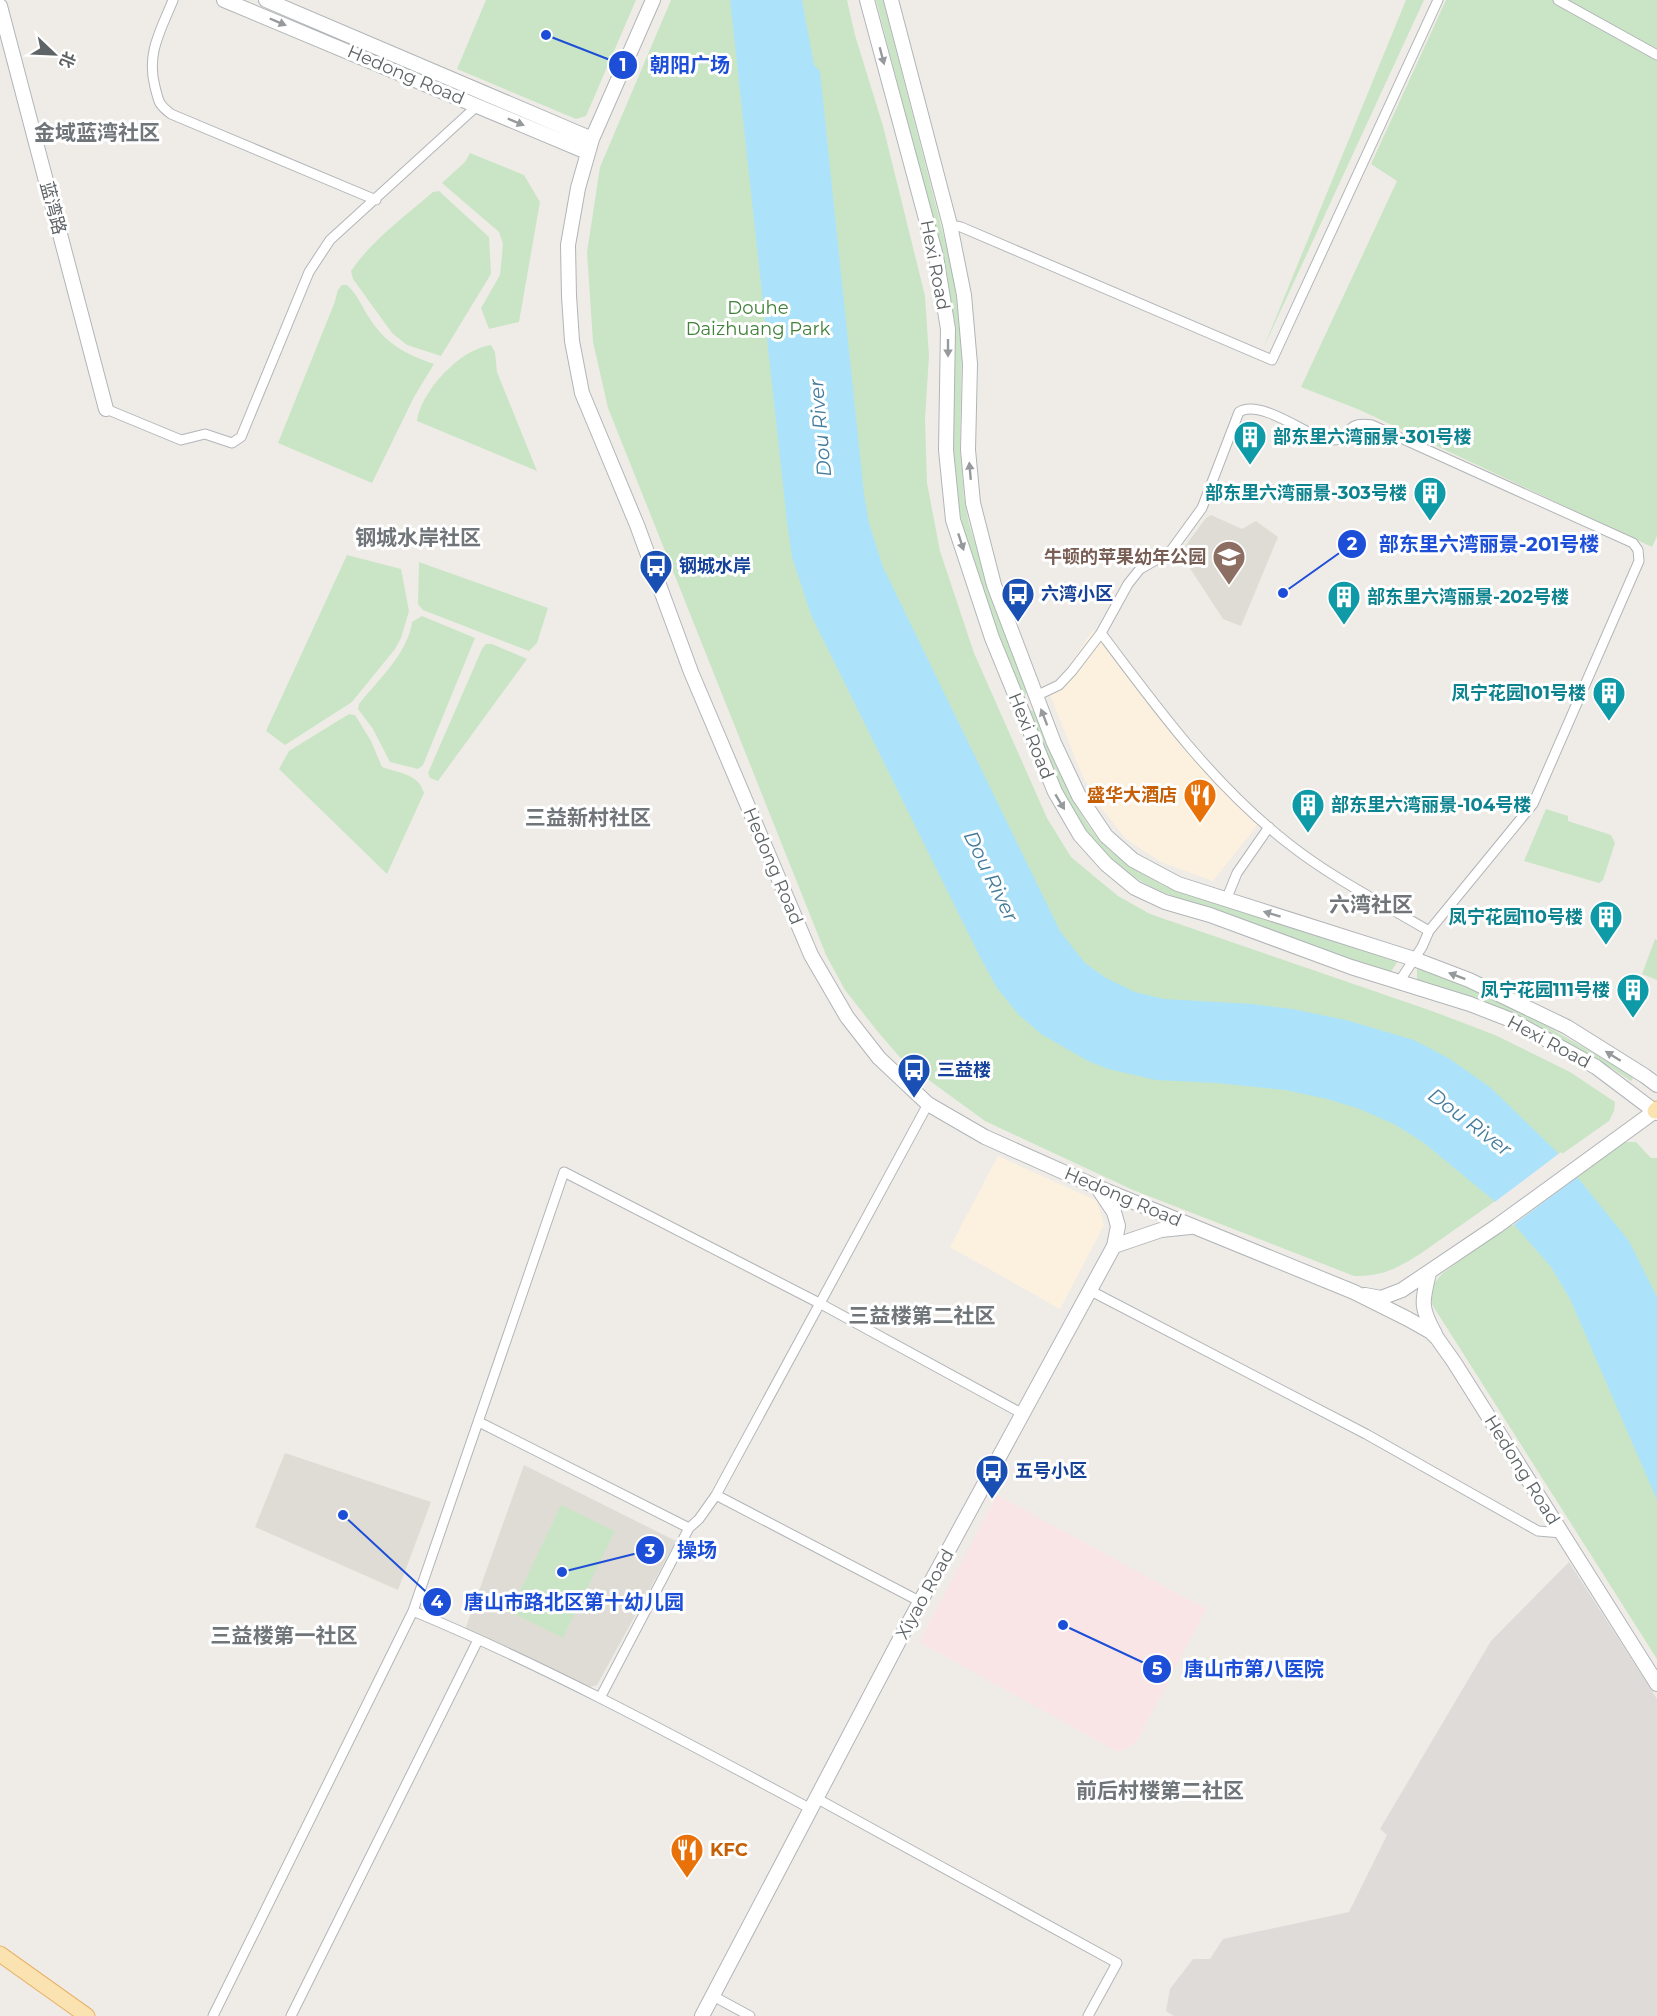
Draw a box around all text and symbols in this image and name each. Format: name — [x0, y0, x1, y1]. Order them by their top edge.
one-way arrow — [270, 17, 288, 27]
north arrow — [24, 24, 84, 84]
street label: Hedong Road — [344, 40, 468, 110]
callout: 朝阳广场 — [608, 46, 742, 84]
one-way arrow — [878, 47, 888, 66]
text: 北 — [55, 49, 79, 71]
text: 朝阳广场 — [650, 53, 730, 77]
text: 1 — [619, 54, 627, 76]
one-way arrow — [508, 117, 525, 126]
district label: 金域蓝湾社区 — [34, 120, 160, 145]
street label: 蓝湾路 — [35, 179, 71, 237]
street label: Hexi Road — [915, 218, 955, 312]
park label: Douhe Daizhuang Park — [686, 297, 831, 340]
one-way arrow — [943, 339, 953, 358]
water label: Dou River — [804, 377, 836, 478]
building icon: 部东里六湾丽景-301号楼 — [1232, 419, 1268, 466]
place label: 部东里六湾丽景-301号楼 — [1273, 426, 1471, 448]
one-way arrow — [965, 461, 975, 480]
building icon: 部东里六湾丽景-303号楼 — [1412, 475, 1448, 522]
place label: 部东里六湾丽景-303号楼 — [1205, 482, 1407, 504]
district label: 钢城水岸社区 — [355, 525, 481, 550]
callout: 部东里六湾丽景-201号楼 — [1337, 525, 1611, 563]
text: 部东里六湾丽景-201号楼 — [1379, 532, 1599, 556]
one-way arrow — [956, 533, 966, 551]
text: 2 — [1347, 533, 1358, 555]
school or university icon: 牛顿的苹果幼年公园 — [1211, 539, 1247, 586]
place label: 牛顿的苹果幼年公园 — [1044, 546, 1206, 568]
bus stop icon: 钢城水岸 — [638, 548, 674, 595]
place label: 钢城水岸 — [679, 555, 751, 577]
bus stop icon: 六湾小区 — [1000, 576, 1036, 623]
building icon: 部东里六湾丽景-202号楼 — [1326, 579, 1362, 626]
place label: 六湾小区 — [1041, 583, 1113, 605]
place label: 部东里六湾丽景-202号楼 — [1367, 586, 1569, 608]
building icon: 凤宁花园101号楼 — [1591, 675, 1627, 722]
place label: 凤宁花园101号楼 — [1452, 682, 1586, 704]
street label: Hexi Road — [1004, 689, 1058, 783]
one-way arrow — [1039, 708, 1048, 726]
restaurant icon: 盛华大酒店 — [1182, 777, 1218, 824]
place label: 盛华大酒店 — [1087, 784, 1177, 806]
building icon: 部东里六湾丽景-104号楼 — [1290, 787, 1326, 834]
one-way arrow — [1055, 794, 1066, 810]
place label: 部东里六湾丽景-104号楼 — [1331, 794, 1531, 816]
street label: Hedong Road — [738, 804, 808, 928]
district label: 三益新村社区 — [525, 805, 651, 830]
water label: Dou River — [959, 827, 1024, 926]
district label: 六湾社区 — [1329, 892, 1413, 917]
building icon: 凤宁花园110号楼 — [1588, 899, 1624, 946]
place label: 凤宁花园110号楼 — [1449, 906, 1583, 928]
one-way arrow — [1263, 909, 1281, 918]
one-way arrow — [1448, 970, 1466, 980]
building icon: 凤宁花园111号楼 — [1615, 972, 1651, 1019]
place label: 凤宁花园111号楼 — [1481, 979, 1610, 1001]
street label: Hexi Road — [1503, 1011, 1595, 1073]
one-way arrow — [1605, 1050, 1621, 1061]
bus stop icon: 三益楼 — [896, 1052, 932, 1099]
place label: 三益楼 — [937, 1059, 991, 1081]
water label: Dou River — [1424, 1083, 1517, 1162]
street label: Hedong Road — [1061, 1162, 1185, 1232]
district label: 三益楼第二社区 — [849, 1303, 996, 1328]
street label: Hedong Road — [1479, 1411, 1565, 1529]
bus stop icon: 五号小区 — [974, 1453, 1010, 1500]
place label: 五号小区 — [1015, 1460, 1087, 1482]
callout: 操场 — [635, 1531, 729, 1569]
text: 操场 — [677, 1538, 717, 1562]
text: 3 — [644, 1540, 656, 1562]
street label: Xiyao Road — [891, 1545, 959, 1643]
callout: 唐山市路北区第十幼儿园 — [422, 1583, 695, 1621]
text: 唐山市路北区第十幼儿园 — [464, 1590, 684, 1614]
text: 4 — [431, 1591, 444, 1613]
district label: 三益楼第一社区 — [211, 1623, 358, 1648]
callout: 唐山市第八医院 — [1142, 1650, 1336, 1688]
text: 唐山市第八医院 — [1184, 1657, 1324, 1681]
text: 5 — [1152, 1658, 1163, 1680]
district label: 前后村楼第二社区 — [1076, 1778, 1244, 1803]
restaurant icon: KFC — [669, 1832, 705, 1879]
place label: KFC — [710, 1839, 748, 1861]

